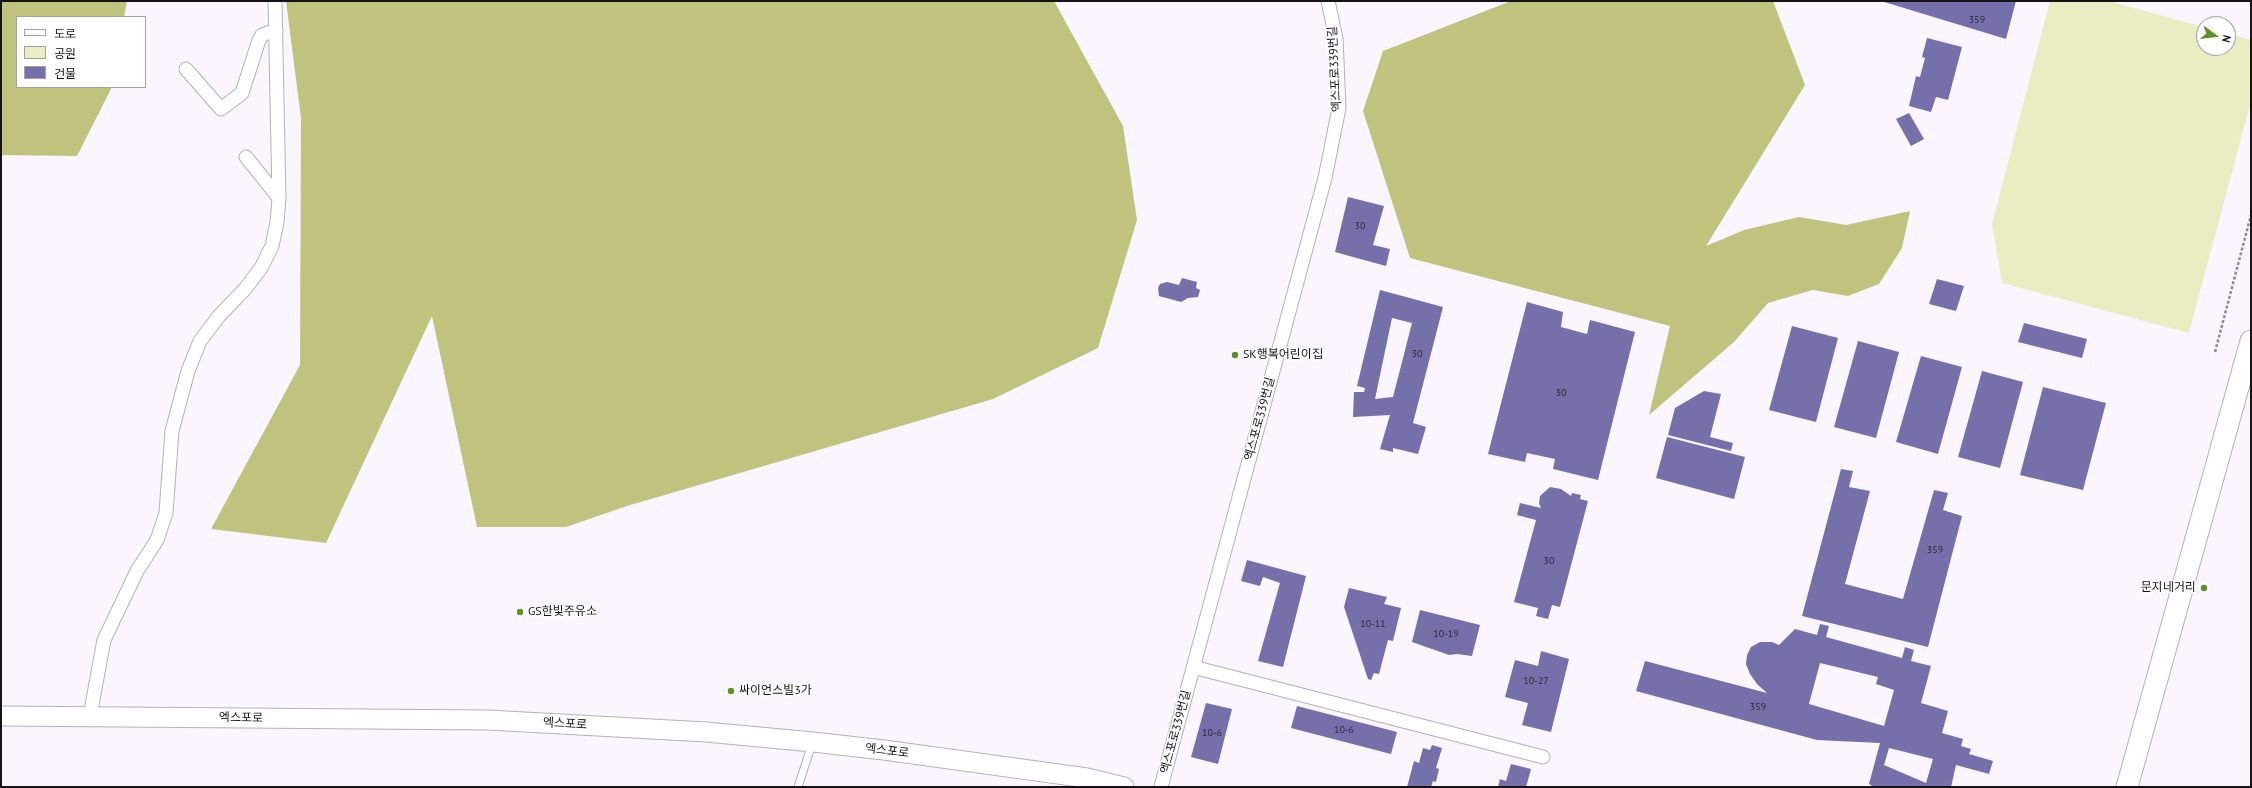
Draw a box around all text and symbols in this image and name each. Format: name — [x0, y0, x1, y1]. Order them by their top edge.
house number: 359 — [1969, 14, 1985, 26]
legend — [16, 16, 146, 88]
north arrow — [2196, 16, 2236, 56]
text: 도로 — [54, 26, 76, 41]
street label: 엑스포로339번길 — [1326, 26, 1344, 112]
text: N — [2219, 34, 2234, 44]
text: 공원 — [54, 46, 76, 61]
text: 건물 — [54, 66, 76, 81]
house number: 30 — [1355, 220, 1365, 232]
place label: SK행복어린이집 — [1243, 348, 1323, 362]
house number: 30 — [1412, 348, 1422, 360]
marker: SK행복어린이집 — [1230, 350, 1240, 360]
street label: 엑스포로339번길 — [1242, 376, 1278, 462]
house number: 30 — [1556, 387, 1566, 399]
house number: 359 — [1927, 544, 1943, 556]
house number: 30 — [1544, 555, 1554, 567]
place label: 문지네거리 — [2141, 581, 2196, 595]
marker: 문지네거리 — [2199, 583, 2209, 593]
place label: GS한빛주유소 — [528, 605, 597, 619]
marker: GS한빛주유소 — [515, 607, 525, 617]
house number: 10-11 — [1360, 618, 1386, 630]
house number: 10-19 — [1433, 628, 1459, 640]
house number: 10-27 — [1523, 675, 1549, 687]
place label: 싸이언스빌3가 — [739, 684, 812, 698]
marker: 싸이언스빌3가 — [726, 686, 736, 696]
street label: 엑스포로339번길 — [1158, 689, 1194, 775]
house number: 359 — [1750, 701, 1766, 713]
street label: 엑스포로 — [219, 710, 263, 726]
street label: 엑스포로 — [543, 716, 587, 732]
house number: 10-6 — [1334, 724, 1354, 736]
house number: 10-6 — [1202, 727, 1222, 739]
street label: 엑스포로 — [864, 741, 910, 761]

